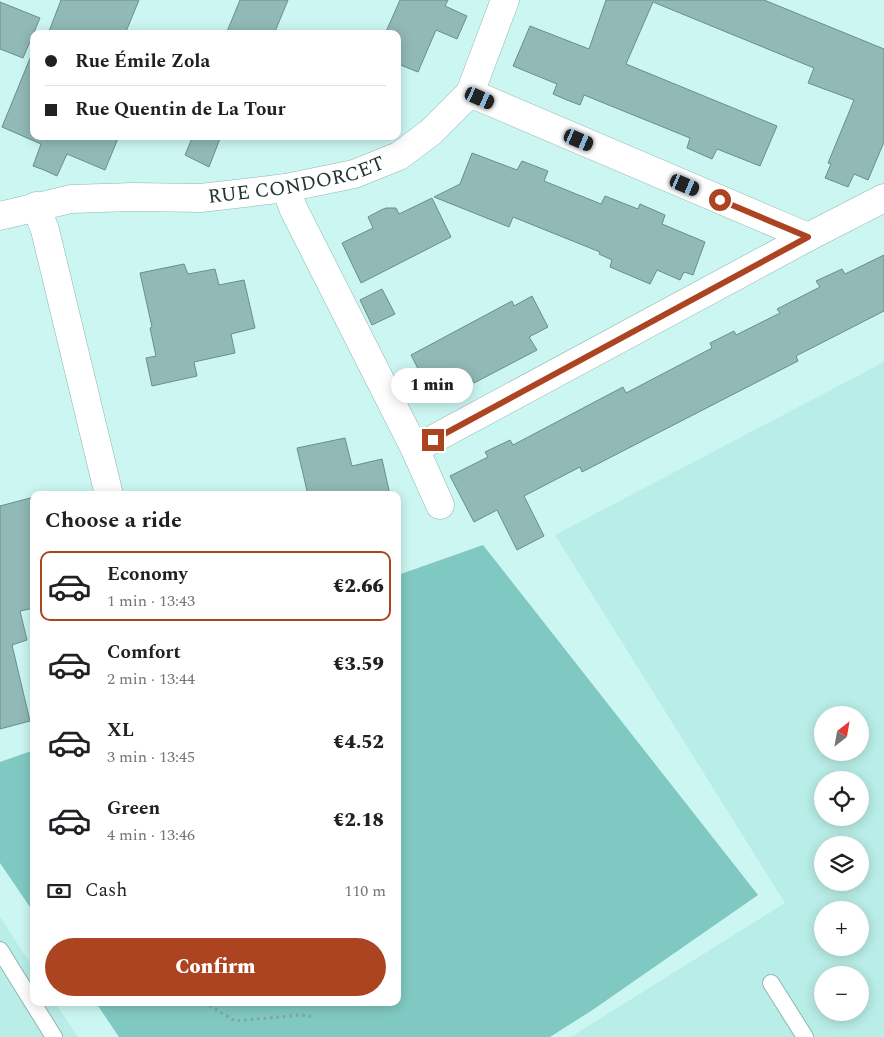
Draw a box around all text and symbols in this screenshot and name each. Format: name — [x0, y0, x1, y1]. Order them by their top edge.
text: Rue Émile Zola — [75, 47, 210, 76]
car — [463, 85, 496, 111]
text: Rue Quentin de La Tour — [75, 95, 286, 124]
car — [562, 127, 595, 153]
street label: RUE CONDORCET — [206, 148, 389, 212]
car — [668, 172, 701, 198]
route start — [709, 189, 731, 211]
callout: 1 min — [392, 368, 474, 402]
text: 1 min — [410, 373, 454, 397]
route end — [422, 429, 444, 451]
text: Choose a ride — [45, 504, 182, 537]
text: Economy — [107, 560, 188, 589]
icon: car — [47, 564, 92, 609]
text: €2.66 — [333, 572, 384, 601]
text: 1 min · 13:43 — [107, 589, 195, 613]
text: Comfort — [107, 638, 181, 667]
icon: car — [47, 642, 92, 687]
text: €3.59 — [333, 650, 384, 679]
text: 2 min · 13:44 — [107, 667, 195, 691]
north arrow — [814, 706, 869, 761]
map controls — [814, 706, 869, 1021]
text: XL — [107, 716, 134, 745]
icon: car — [47, 720, 92, 765]
text: €4.52 — [333, 728, 384, 757]
text: 3 min · 13:45 — [107, 745, 195, 769]
button: locate — [814, 771, 869, 826]
text: Green — [107, 794, 160, 823]
icon: car — [47, 798, 92, 843]
text: €2.18 — [333, 806, 384, 835]
text: 4 min · 13:46 — [107, 823, 195, 847]
button: layers — [814, 836, 869, 891]
text: Cash — [85, 876, 127, 905]
icon: cash — [45, 877, 73, 905]
text: 110 m — [344, 879, 386, 903]
button: + — [814, 901, 869, 956]
button: Confirm — [45, 938, 386, 996]
button: − — [814, 966, 869, 1021]

